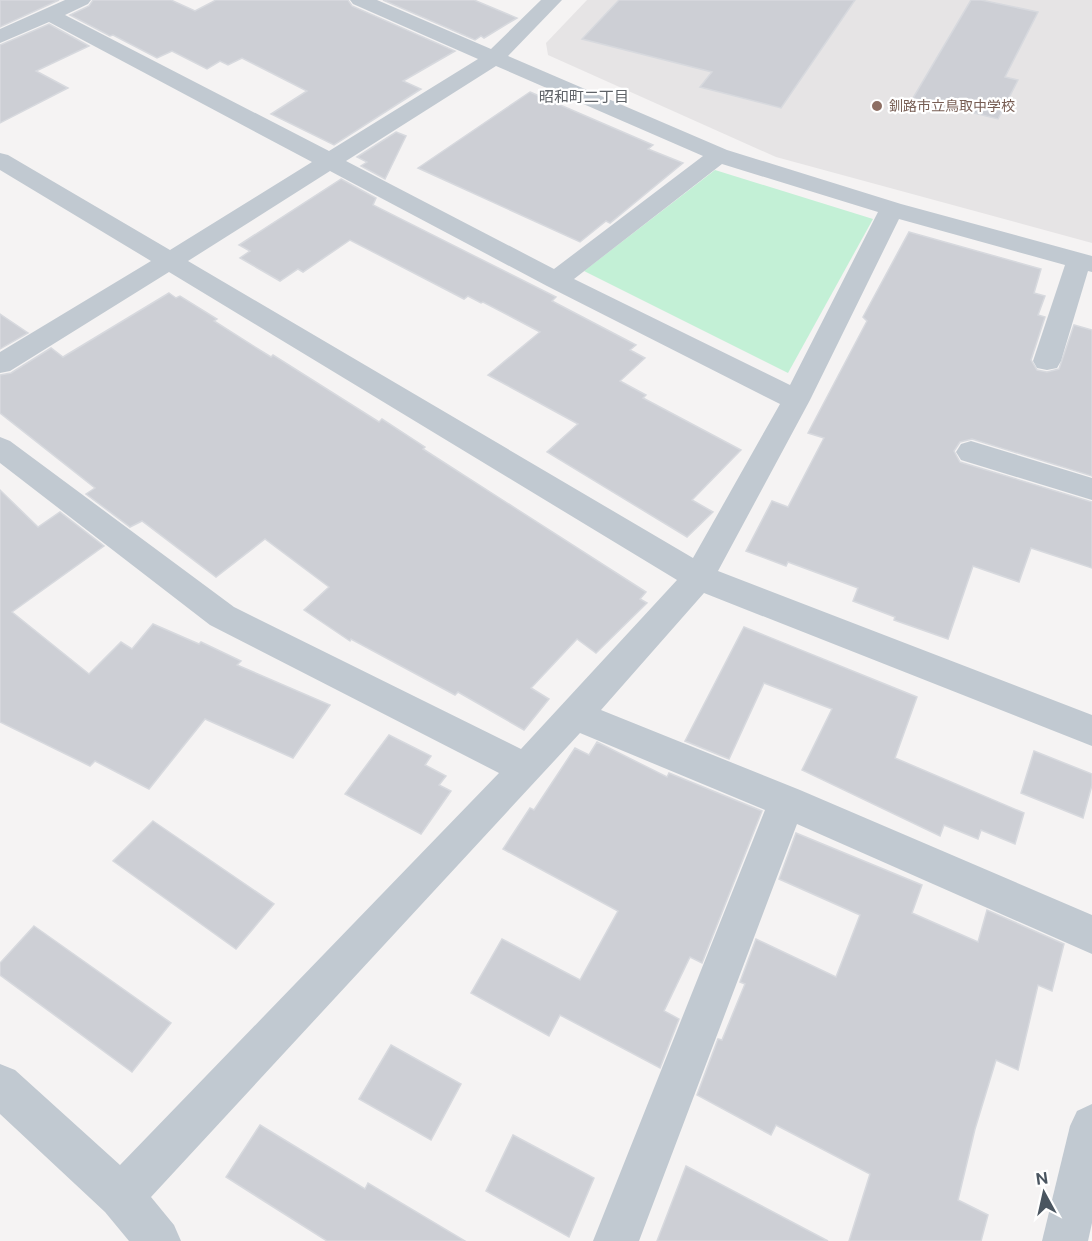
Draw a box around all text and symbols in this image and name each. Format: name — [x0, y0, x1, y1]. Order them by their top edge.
district label: 昭和町二丁目 — [539, 88, 629, 105]
place label: 釧路市立鳥取中学校 — [889, 98, 1015, 114]
marker: 釧路市立鳥取中学校 — [870, 99, 884, 113]
north arrow — [1014, 1163, 1074, 1223]
text: N — [1034, 1168, 1050, 1189]

